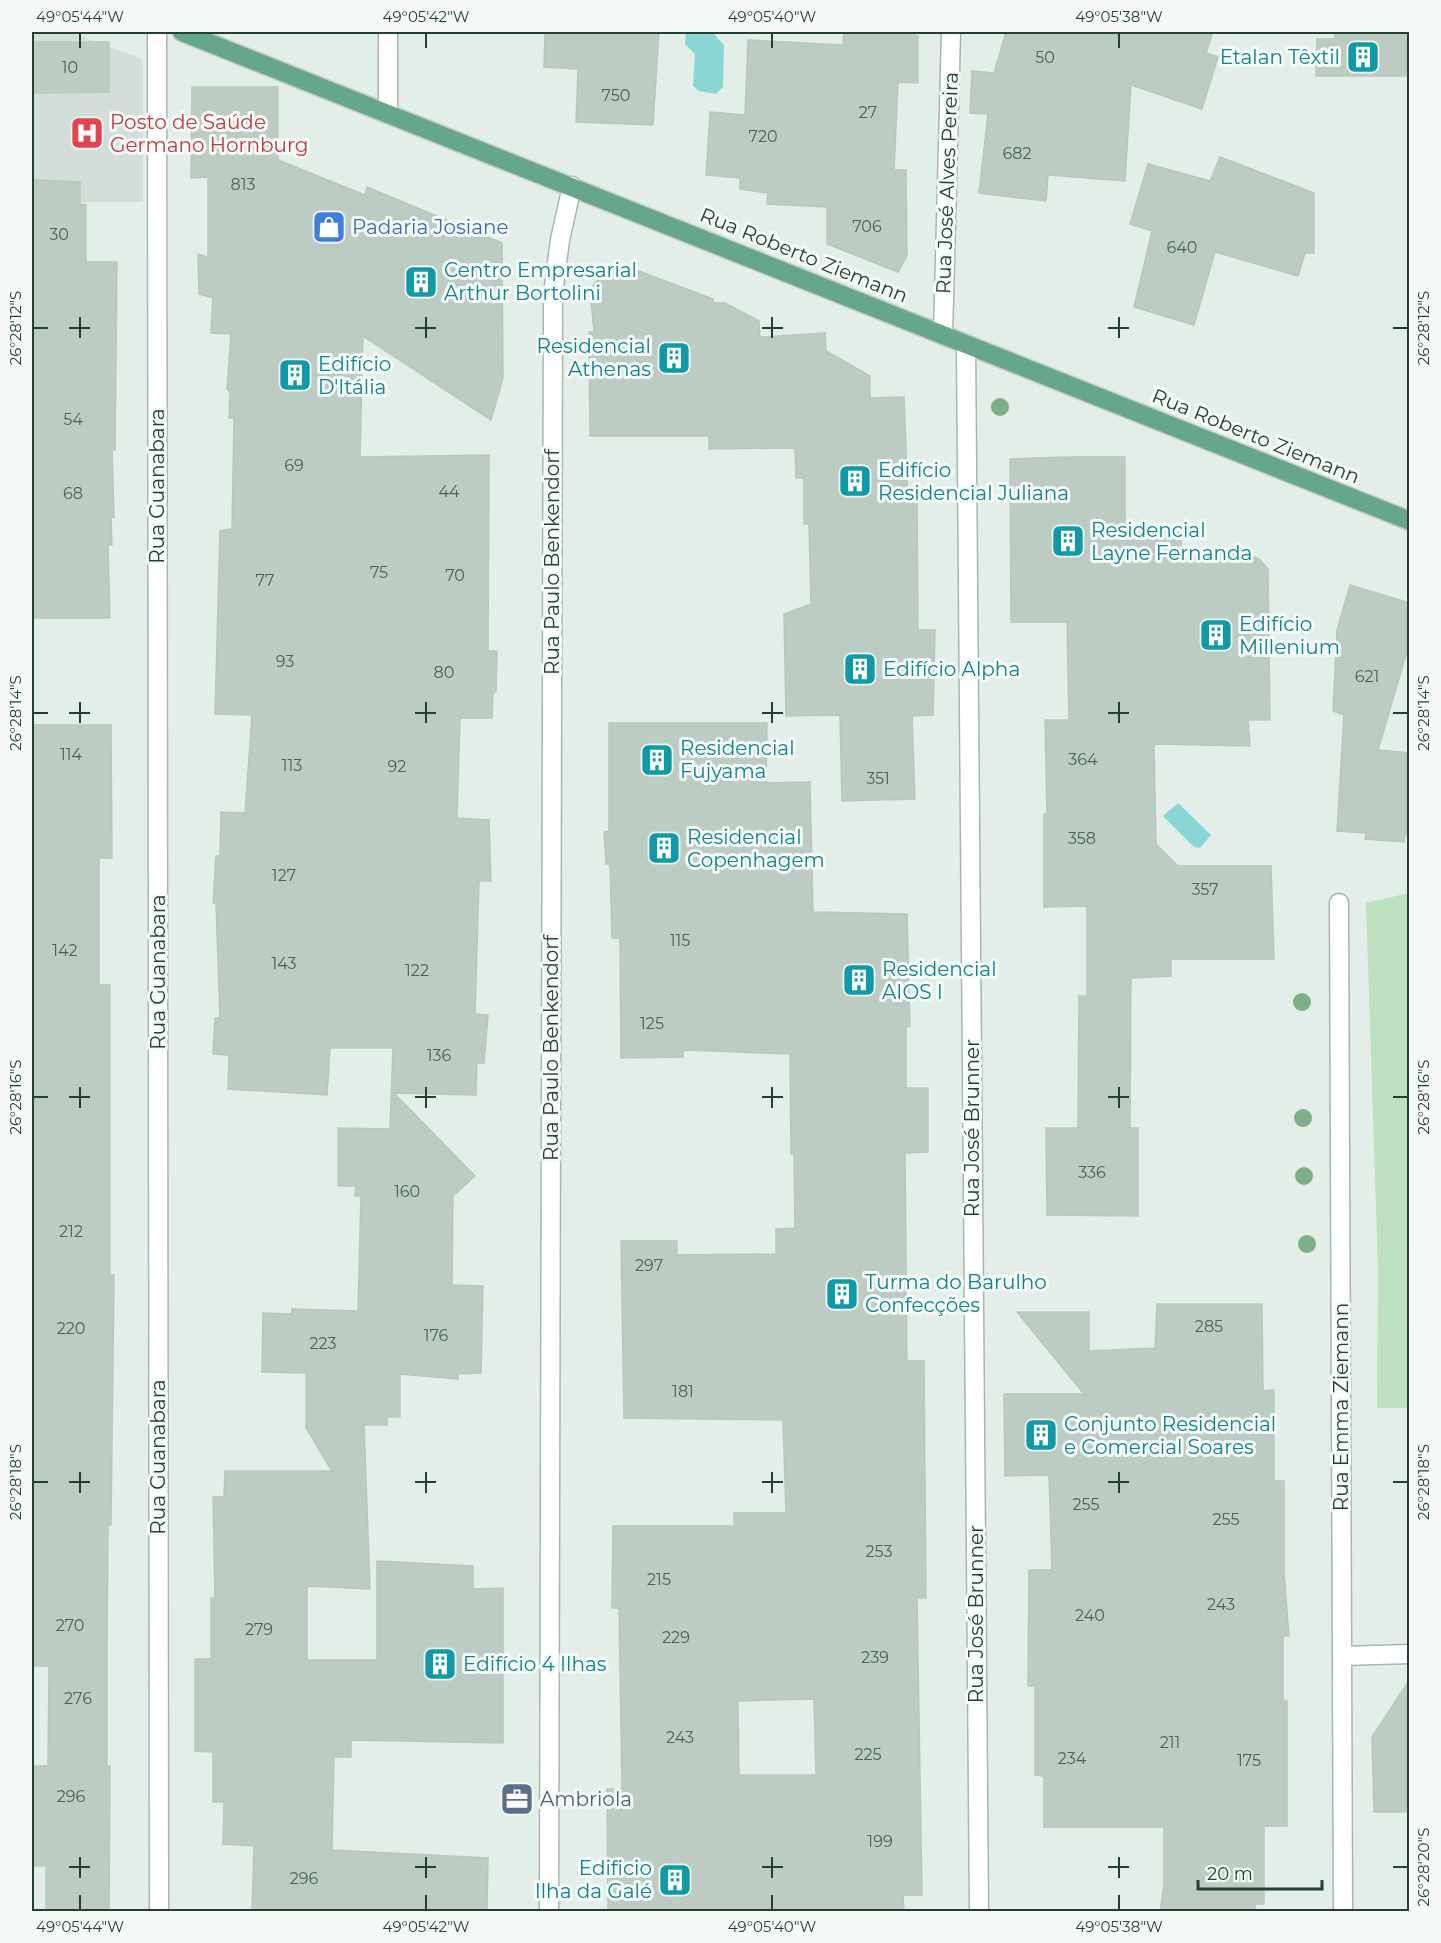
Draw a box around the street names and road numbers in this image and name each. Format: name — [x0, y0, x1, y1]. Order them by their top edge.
street label: Rua José Alves Pereira — [931, 71, 963, 295]
street label: Rua Roberto Ziemann — [697, 202, 911, 308]
street label: Rua Roberto Ziemann — [1149, 383, 1363, 489]
street label: Rua Guanabara — [145, 408, 169, 564]
street label: Rua Paulo Benkendorf — [540, 448, 564, 675]
street label: Rua Guanabara — [146, 894, 170, 1050]
street label: Rua Paulo Benkendorf — [539, 934, 563, 1161]
street label: Rua José Brunner — [960, 1039, 984, 1217]
street label: Rua Emma Ziemann — [1329, 1303, 1353, 1511]
street label: Rua Guanabara — [146, 1379, 170, 1535]
street label: Rua José Brunner — [964, 1525, 988, 1703]

